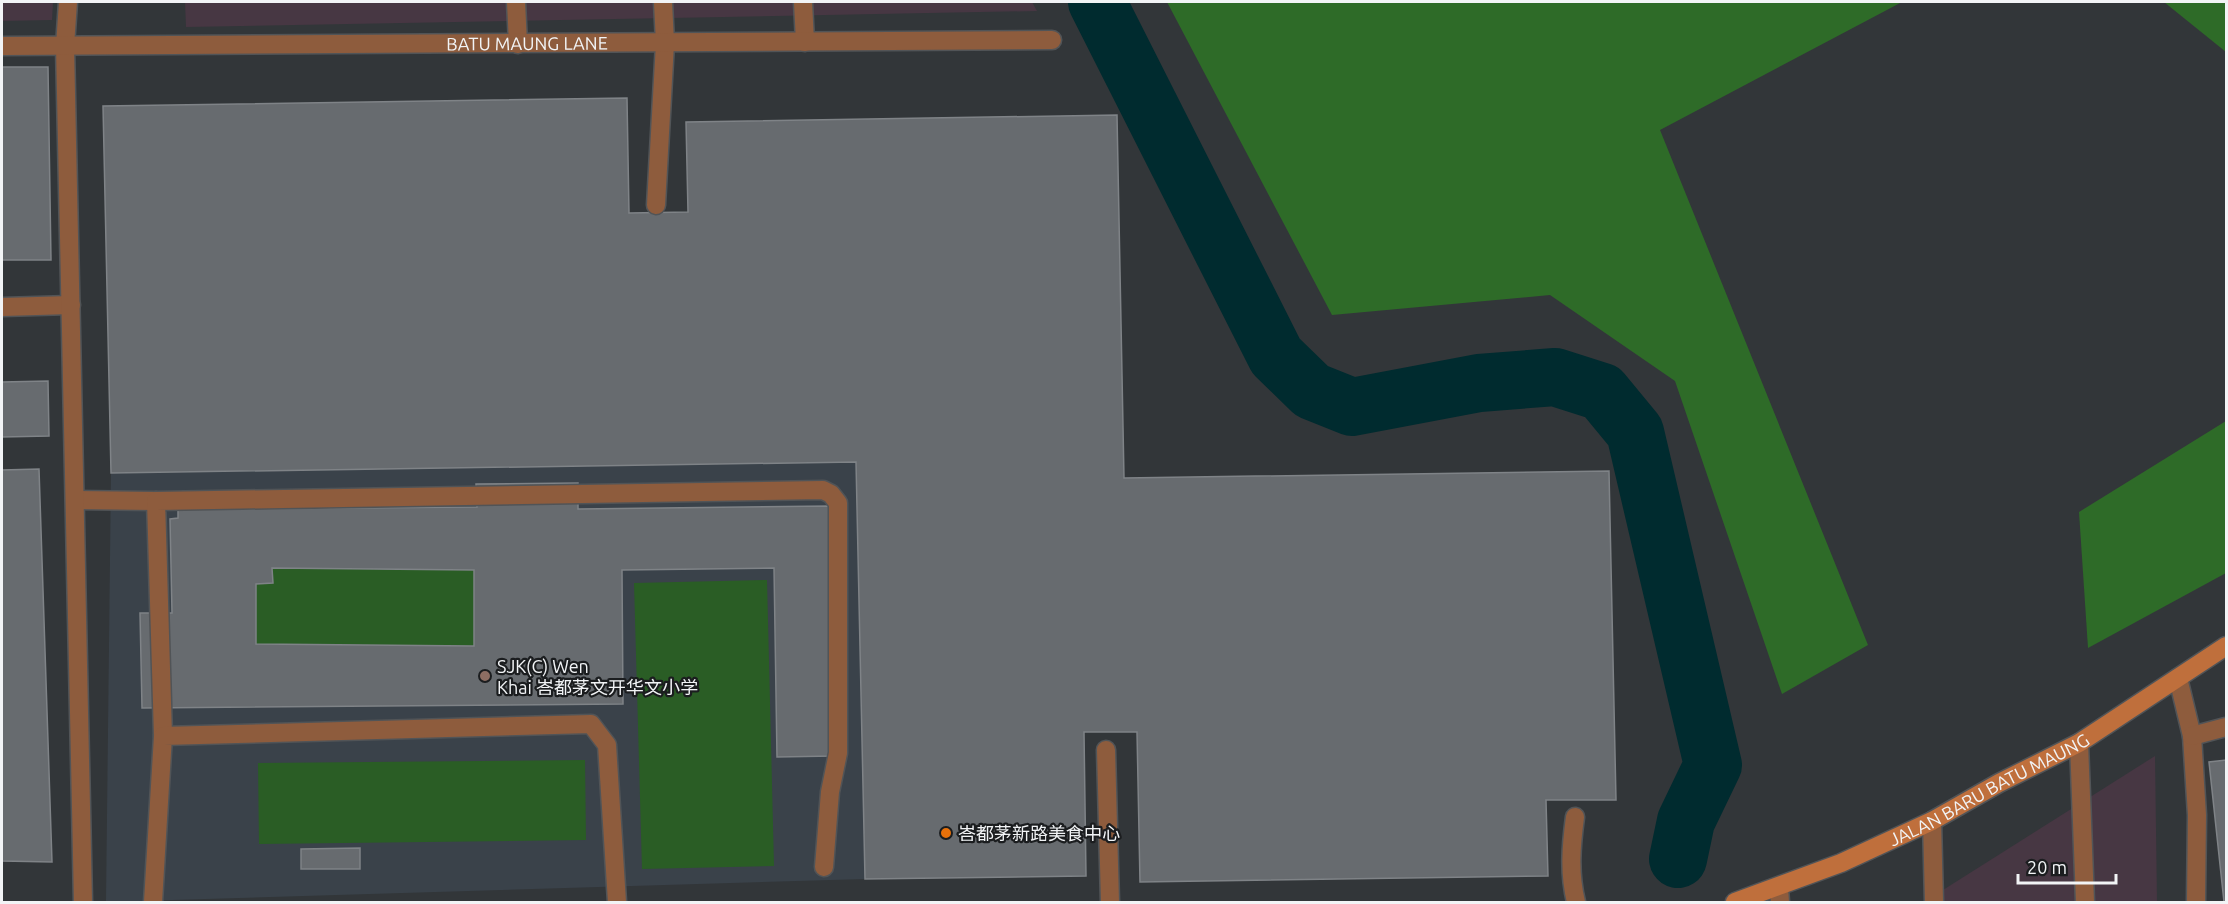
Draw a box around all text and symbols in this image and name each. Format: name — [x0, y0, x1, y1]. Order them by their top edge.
street label: BATU MAUNG LANE — [446, 33, 608, 53]
place label: SJK(C) Wen Khai 峇都茅文开华文小学 — [497, 656, 698, 697]
marker: SJK(C) Wen Khai 峇都茅文开华文小学 — [478, 669, 492, 683]
street label: JALAN BARU BATU MAUNG — [1886, 729, 2093, 850]
place label: 峇都茅新路美食中心 — [958, 823, 1120, 843]
marker: 峇都茅新路美食中心 — [939, 826, 953, 840]
scale bar — [2018, 847, 2116, 885]
text: 20 m — [2027, 857, 2067, 877]

